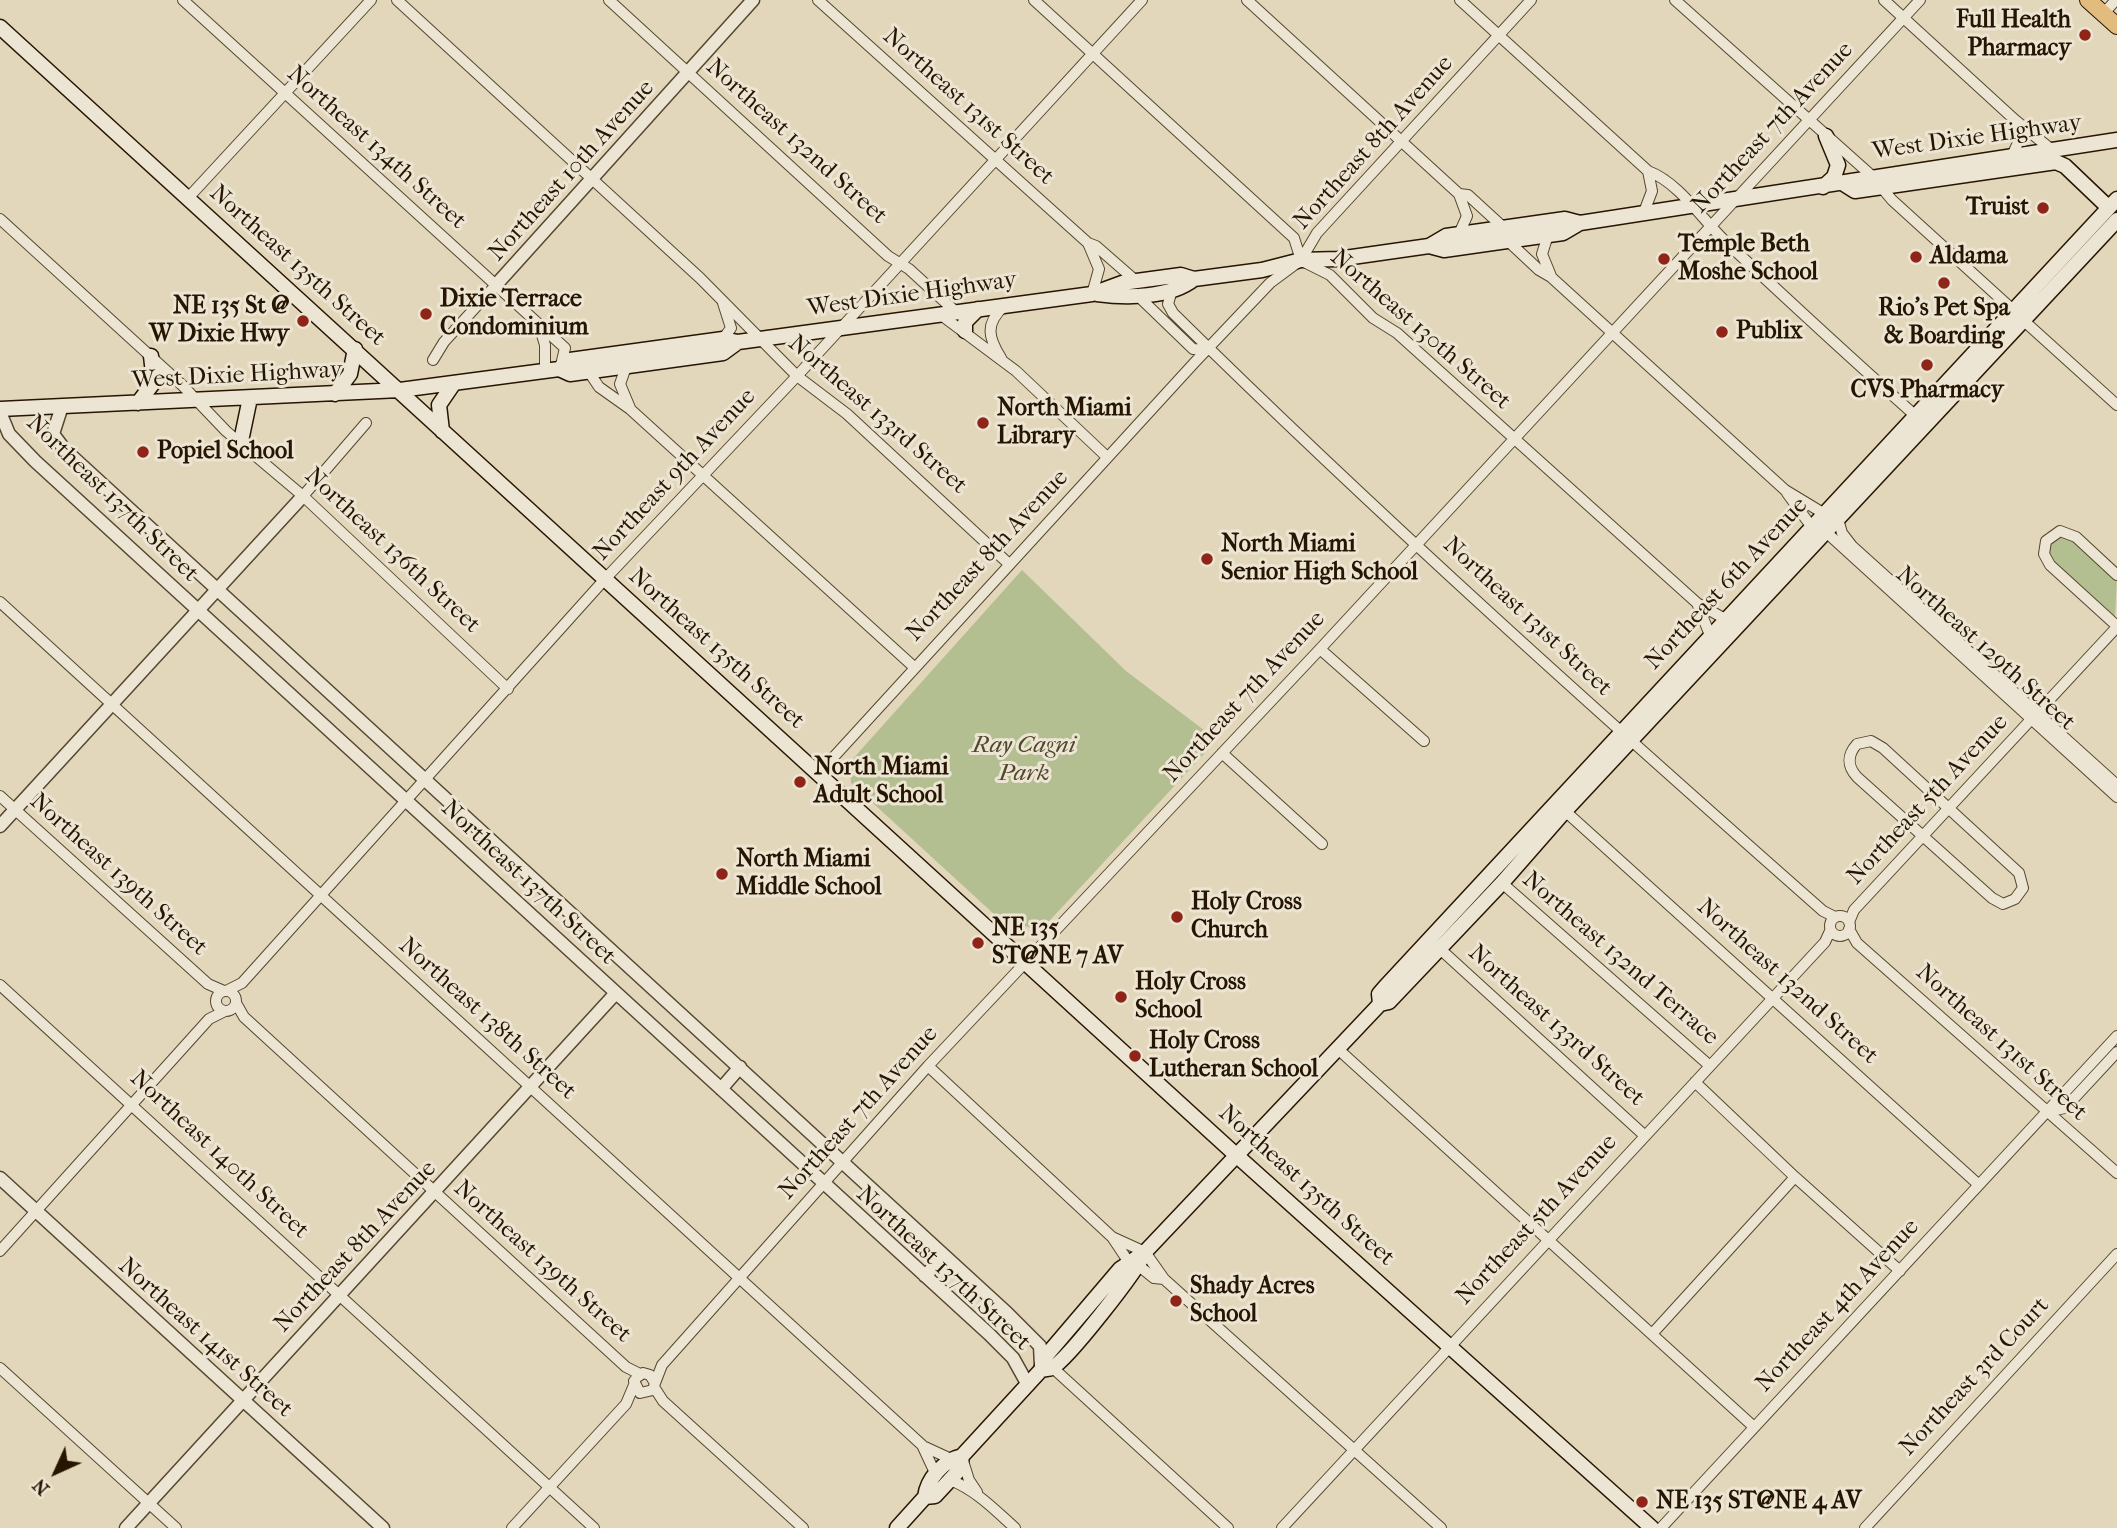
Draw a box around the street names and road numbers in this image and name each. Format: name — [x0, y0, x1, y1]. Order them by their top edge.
street label: Northeast 131st Street — [876, 23, 1060, 191]
street label: Northeast 7th Avenue — [1686, 36, 1860, 220]
street label: Northeast 8th Avenue — [1288, 50, 1460, 236]
street label: Northeast 132nd Street — [700, 53, 892, 231]
street label: Northeast 134th Street — [281, 60, 471, 236]
street label: Northeast 10th Avenue — [483, 74, 661, 268]
street label: West Dixie Highway — [1870, 109, 2084, 167]
street label: Northeast 135th Street — [203, 179, 391, 353]
street label: Northeast 130th Street — [1324, 244, 1516, 416]
street label: West Dixie Highway — [805, 266, 1019, 324]
street label: Northeast 133rd Street — [782, 330, 972, 500]
street label: West Dixie Highway — [131, 356, 343, 396]
street label: Northeast 9th Avenue — [588, 383, 762, 567]
street label: Northeast 137th Street — [20, 409, 204, 589]
street label: Northeast 136th Street — [298, 462, 486, 640]
street label: Northeast 8th Avenue — [901, 464, 1075, 648]
street label: Northeast 6th Avenue — [1640, 492, 1814, 676]
street label: Northeast 131st Street — [1437, 531, 1617, 703]
street label: Northeast 129th Street — [1889, 561, 2081, 737]
street label: Northeast 135th Street — [622, 562, 810, 736]
street label: Northeast 7th Avenue — [1158, 605, 1332, 789]
street label: Northeast 5th Avenue — [1842, 709, 2014, 891]
street label: Northeast 139th Street — [23, 788, 213, 962]
street label: Northeast 137th Street — [435, 795, 621, 971]
street label: Northeast 132nd Terrace — [1516, 866, 1724, 1052]
street label: Northeast 132nd Street — [1691, 893, 1883, 1071]
street label: Northeast 138th Street — [392, 932, 582, 1106]
street label: Northeast 133rd Street — [1462, 939, 1650, 1113]
street label: Northeast 131st Street — [1909, 959, 2093, 1127]
street label: Northeast 7th Avenue — [773, 1020, 945, 1206]
street label: Northeast 140th Street — [124, 1065, 314, 1245]
street label: Northeast 135th Street — [1212, 1099, 1400, 1273]
street label: Northeast 5th Avenue — [1451, 1129, 1623, 1311]
street label: Northeast 8th Avenue — [269, 1155, 443, 1339]
street label: Northeast 139th Street — [447, 1175, 637, 1349]
street label: Northeast 137th Street — [850, 1181, 1036, 1357]
street label: Northeast 4th Avenue — [1750, 1213, 1926, 1399]
street label: Northeast 141st Street — [112, 1252, 298, 1424]
street label: Northeast 3rd Court — [1894, 1292, 2056, 1462]

